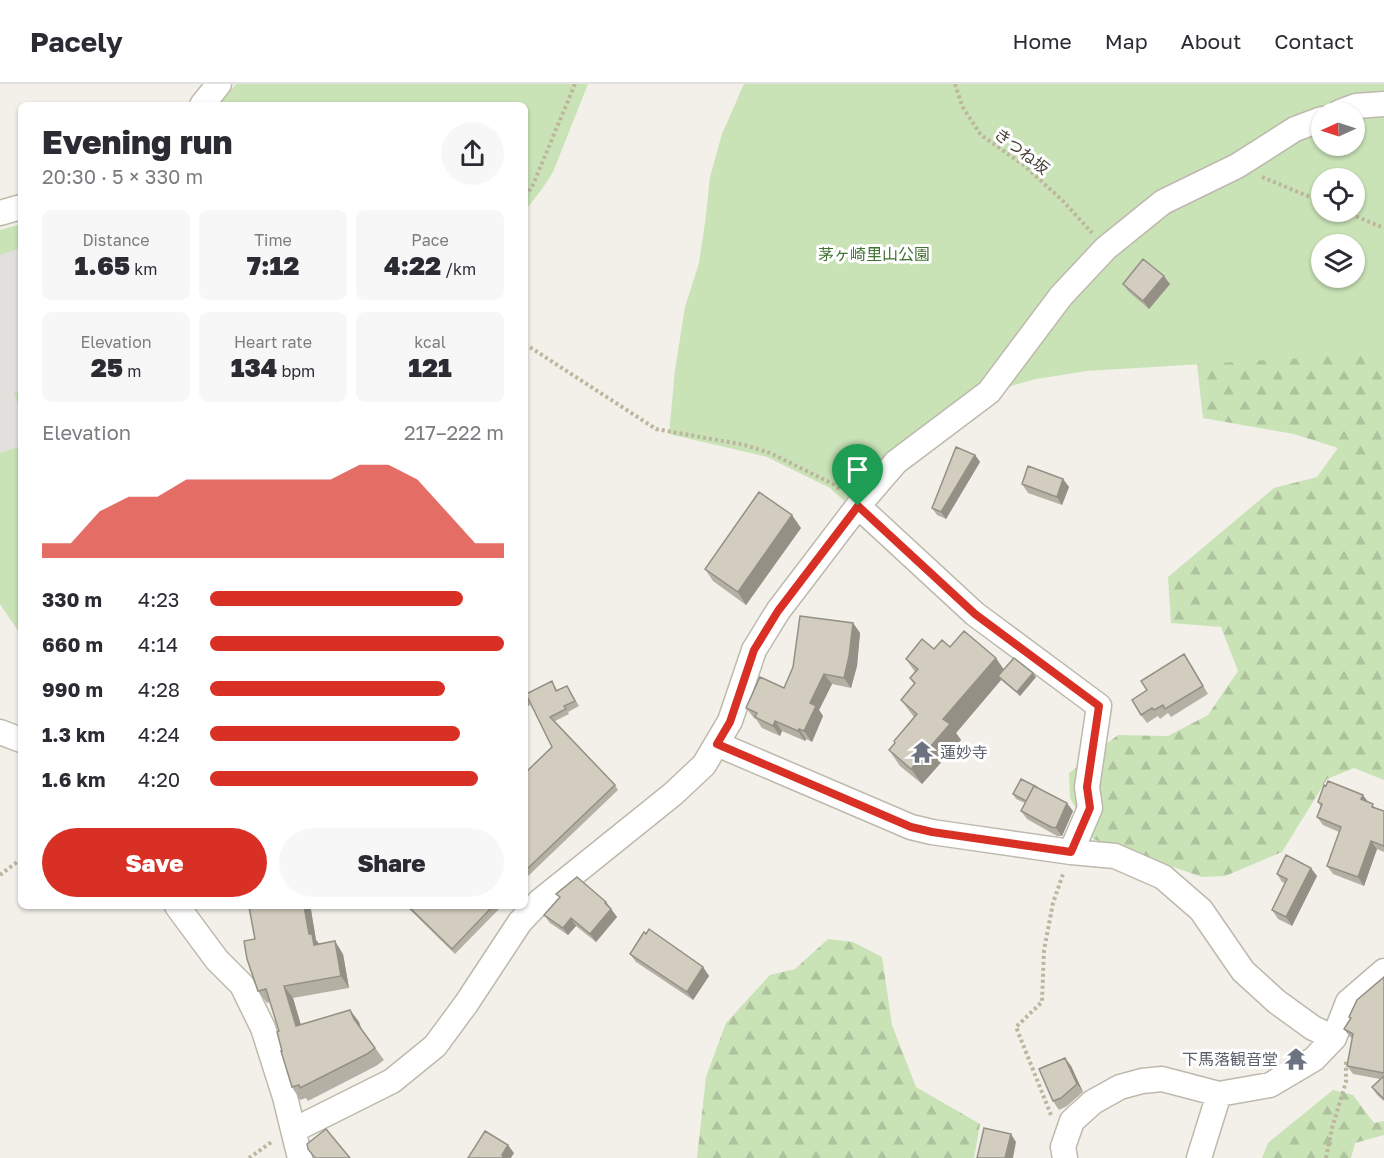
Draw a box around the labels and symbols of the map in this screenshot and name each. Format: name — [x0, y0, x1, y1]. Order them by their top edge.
north arrow — [1311, 102, 1365, 156]
street label: きつね坂 — [991, 123, 1053, 179]
park label: 茅ヶ崎里山公園 — [818, 244, 930, 264]
pin — [832, 444, 883, 506]
temple icon: 蓮妙寺 — [909, 739, 935, 765]
place label: 蓮妙寺 — [940, 742, 988, 762]
temple icon: 下馬落観音堂 — [1283, 1046, 1309, 1072]
place label: 下馬落観音堂 — [1182, 1049, 1278, 1069]

